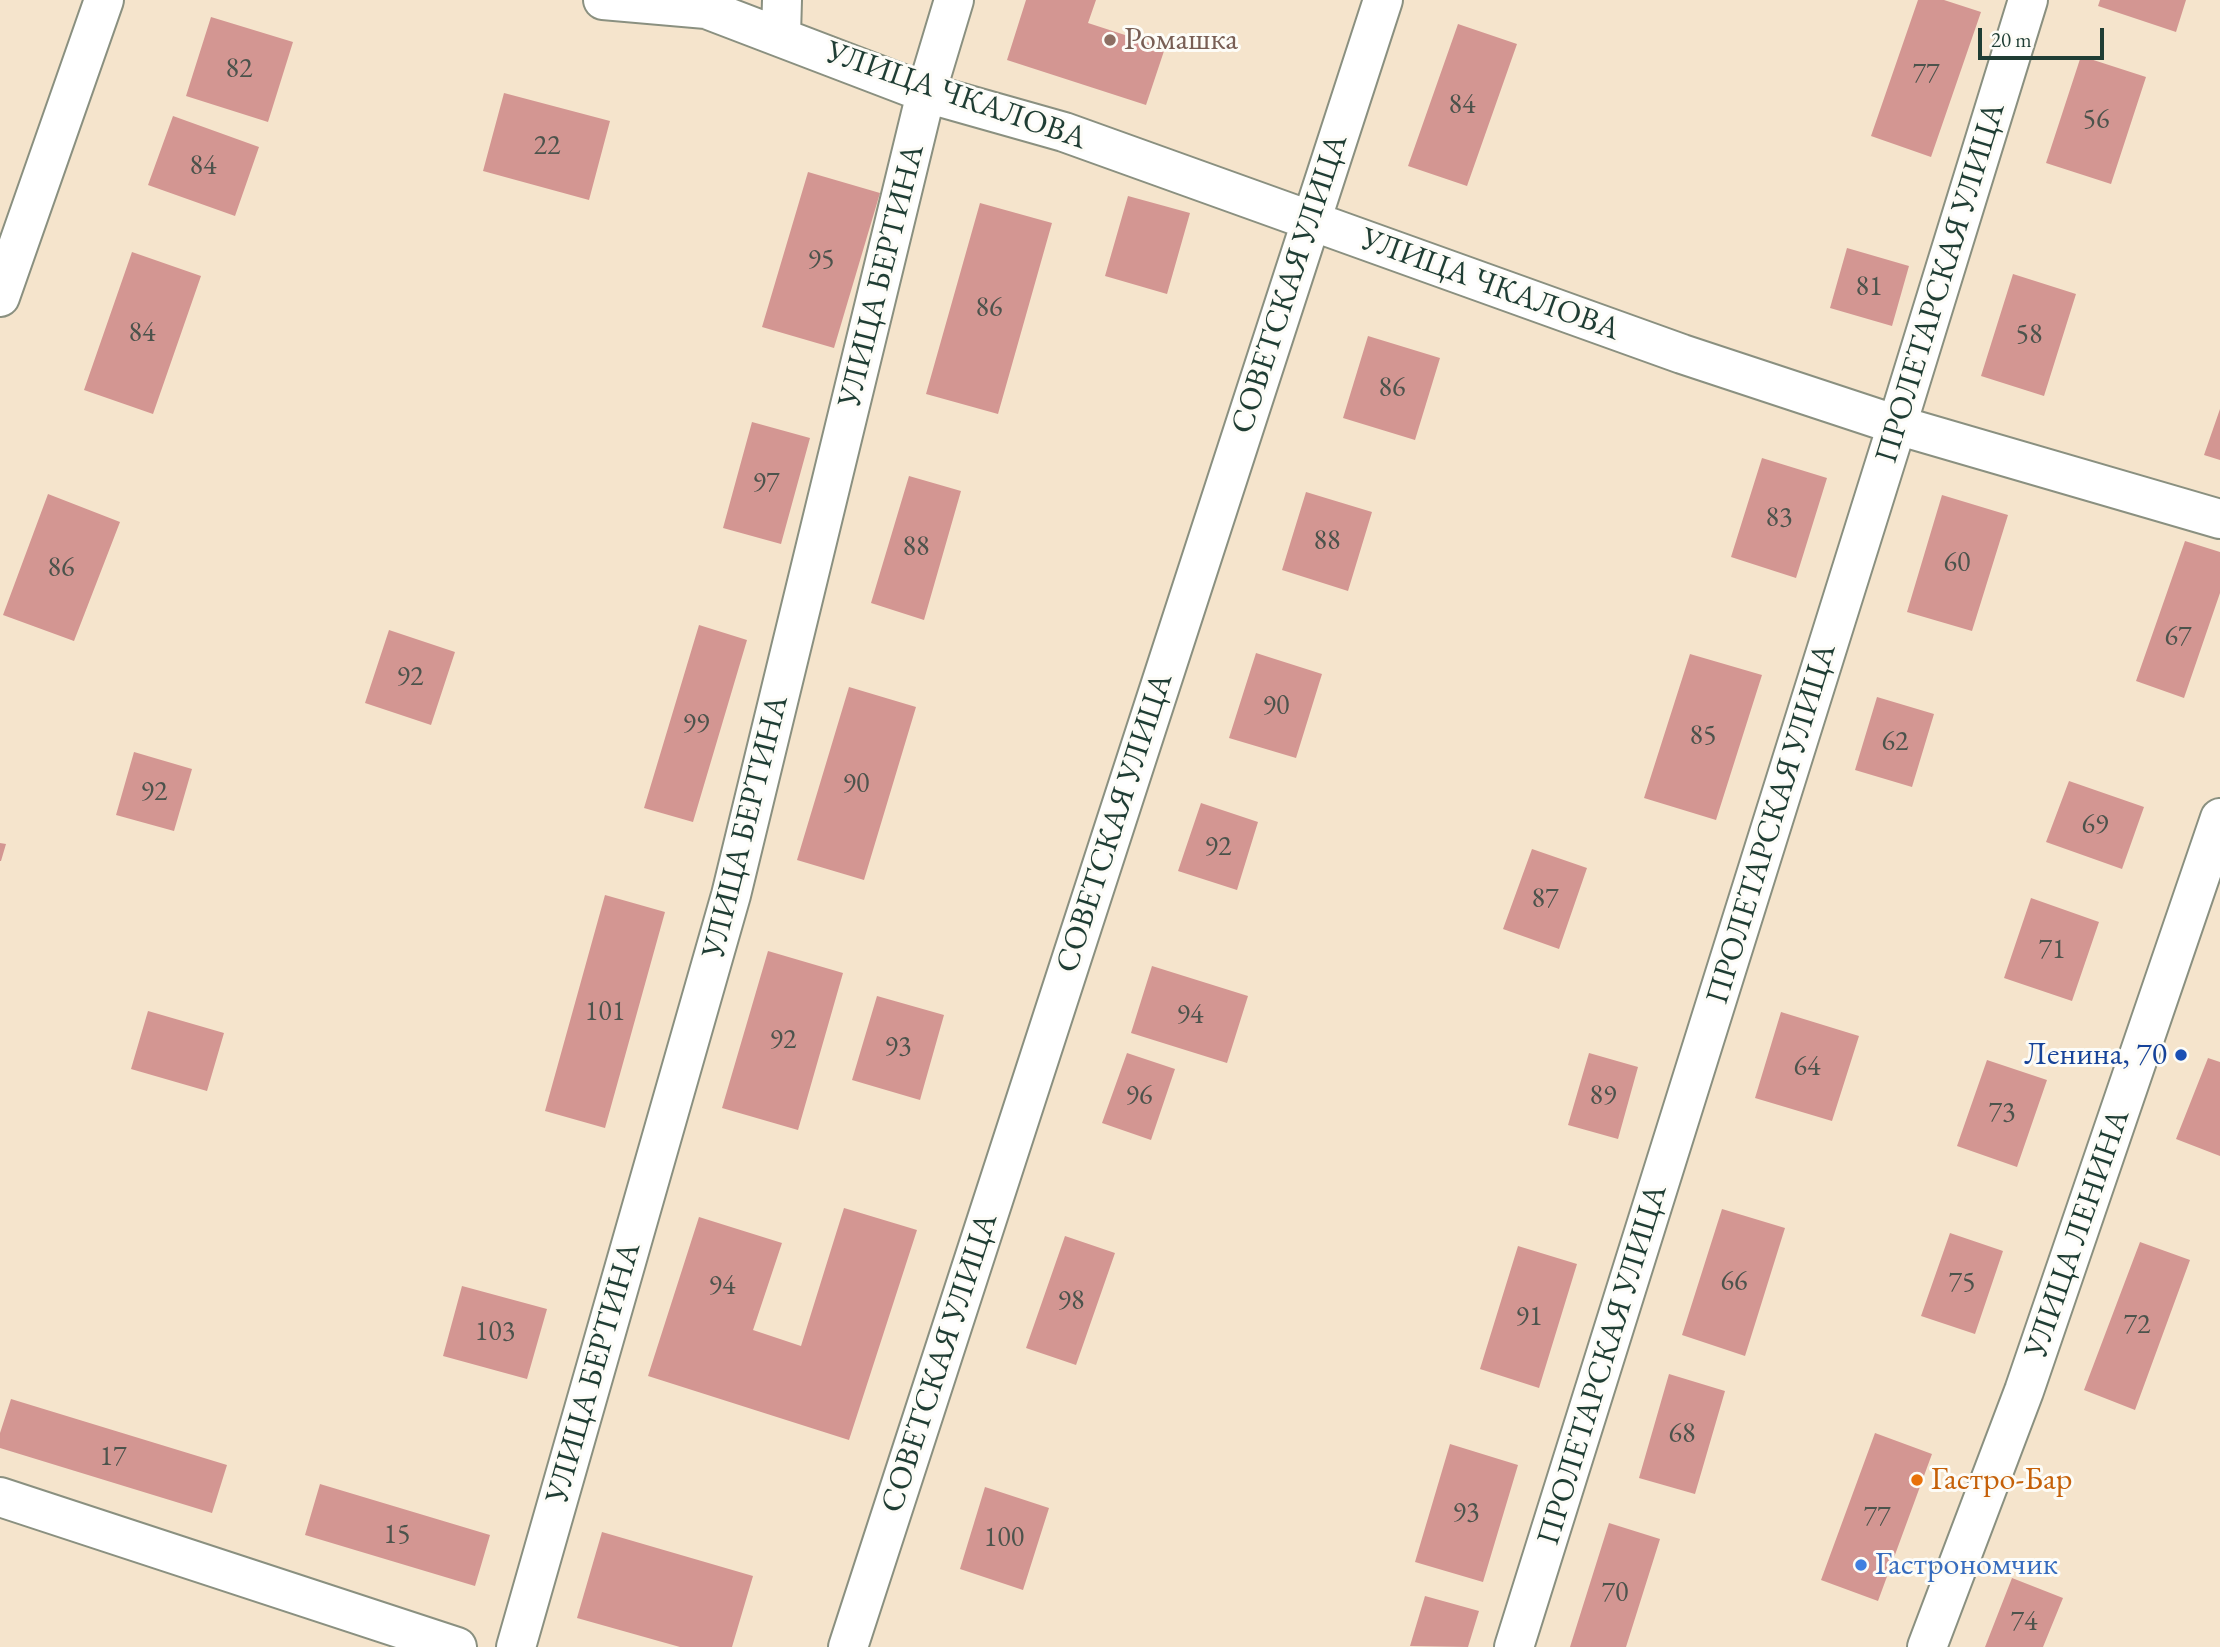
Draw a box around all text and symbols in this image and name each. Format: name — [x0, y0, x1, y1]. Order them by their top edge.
scale bar — [1982, 14, 2108, 58]
place label: Ромашка — [1124, 21, 1238, 59]
text: 20 m — [1991, 26, 2032, 53]
marker: Ромашка — [1102, 32, 1118, 48]
street label: УЛИЦА ЧКАЛОВА — [821, 33, 1091, 159]
house number: 82 — [226, 52, 252, 86]
house number: 77 — [1913, 57, 1939, 91]
house number: 84 — [1449, 88, 1475, 122]
street label: ПРОЛЕТАРСКАЯ УЛИЦА — [1868, 98, 2014, 468]
house number: 56 — [2083, 103, 2109, 137]
house number: 22 — [534, 129, 560, 163]
street label: СОВЕТСКАЯ УЛИЦА — [1223, 130, 1357, 438]
street label: УЛИЦА БЕРТИНА — [831, 141, 933, 411]
house number: 84 — [190, 149, 216, 183]
street label: УЛИЦА ЧКАЛОВА — [1355, 220, 1625, 350]
house number: 95 — [808, 243, 834, 277]
house number: 81 — [1856, 270, 1882, 304]
house number: 86 — [976, 291, 1002, 325]
house number: 84 — [129, 316, 155, 350]
house number: 58 — [2016, 318, 2042, 352]
house number: 86 — [1379, 371, 1405, 405]
house number: 97 — [753, 466, 779, 500]
house number: 83 — [1766, 501, 1792, 535]
house number: 88 — [1314, 524, 1340, 558]
house number: 88 — [903, 530, 929, 564]
house number: 60 — [1944, 546, 1970, 580]
house number: 86 — [48, 551, 74, 585]
house number: 67 — [2165, 620, 2191, 654]
street label: ПРОЛЕТАРСКАЯ УЛИЦА — [1699, 639, 1845, 1009]
house number: 92 — [397, 660, 423, 694]
street label: СОВЕТСКАЯ УЛИЦА — [1048, 669, 1182, 977]
house number: 90 — [1263, 689, 1289, 723]
street label: УЛИЦА БЕРТИНА — [695, 692, 797, 962]
house number: 99 — [683, 707, 709, 741]
house number: 85 — [1690, 719, 1716, 753]
house number: 62 — [1882, 725, 1908, 759]
house number: 90 — [843, 767, 869, 801]
house number: 92 — [141, 775, 167, 809]
house number: 69 — [2082, 808, 2108, 842]
house number: 92 — [1205, 830, 1231, 864]
house number: 87 — [1532, 882, 1558, 916]
house number: 71 — [2039, 933, 2065, 967]
house number: 101 — [585, 995, 625, 1029]
house number: 94 — [1177, 998, 1203, 1032]
house number: 92 — [770, 1023, 796, 1057]
house number: 93 — [885, 1030, 911, 1064]
place label: Ленина, 70 — [2024, 1036, 2167, 1074]
marker: Ленина, 70 — [2173, 1047, 2189, 1063]
house number: 64 — [1794, 1050, 1820, 1084]
house number: 96 — [1126, 1079, 1152, 1113]
house number: 89 — [1590, 1079, 1616, 1113]
house number: 73 — [1989, 1096, 2015, 1130]
street label: УЛИЦА ЛЕНИНА — [2017, 1105, 2139, 1363]
street label: ПРОЛЕТАРСКАЯ УЛИЦА — [1530, 1180, 1676, 1550]
street label: СОВЕТСКАЯ УЛИЦА — [873, 1209, 1007, 1517]
street label: УЛИЦА БЕРТИНА — [538, 1238, 650, 1508]
house number: 66 — [1721, 1265, 1747, 1299]
house number: 75 — [1949, 1266, 1975, 1300]
house number: 94 — [709, 1269, 735, 1303]
house number: 98 — [1058, 1284, 1084, 1318]
house number: 91 — [1516, 1300, 1542, 1334]
house number: 72 — [2124, 1308, 2150, 1342]
house number: 103 — [475, 1315, 515, 1349]
house number: 68 — [1669, 1417, 1695, 1451]
house number: 17 — [100, 1440, 126, 1474]
place label: Гастро-Бар — [1931, 1461, 2072, 1499]
marker: Гастро-Бар — [1909, 1472, 1925, 1488]
house number: 93 — [1453, 1496, 1479, 1530]
house number: 77 — [1864, 1500, 1890, 1534]
house number: 15 — [384, 1518, 410, 1552]
house number: 100 — [984, 1521, 1024, 1555]
place label: Гастрономчик — [1875, 1546, 2058, 1584]
marker: Гастрономчик — [1853, 1557, 1869, 1573]
house number: 70 — [1602, 1576, 1628, 1610]
house number: 74 — [2011, 1605, 2037, 1639]

